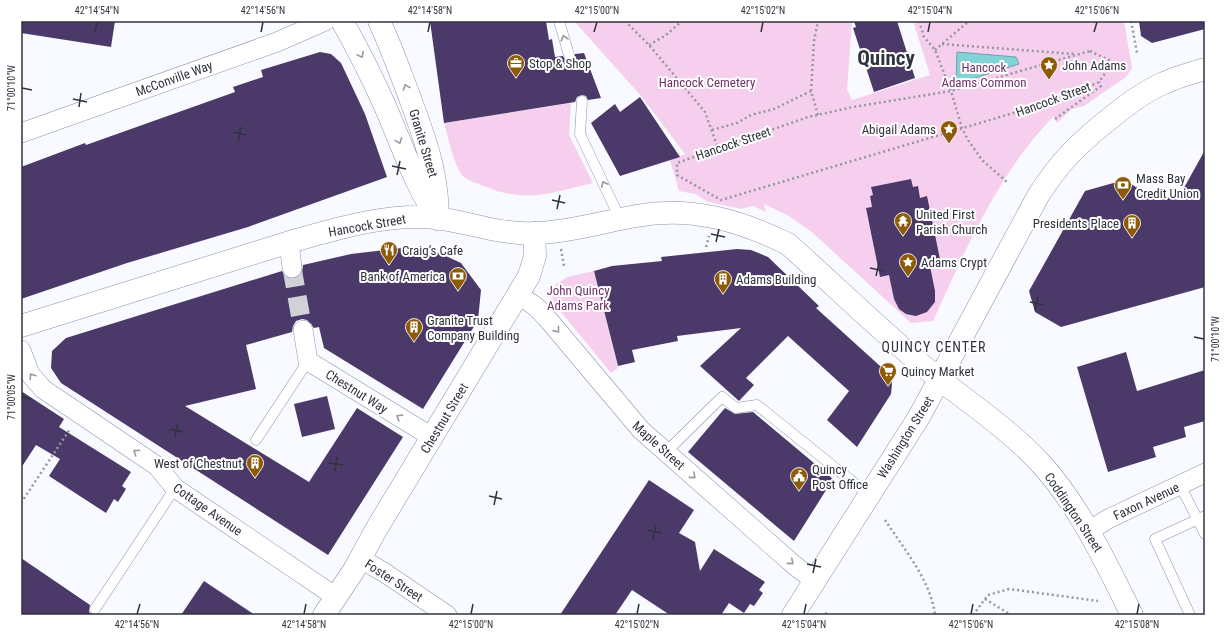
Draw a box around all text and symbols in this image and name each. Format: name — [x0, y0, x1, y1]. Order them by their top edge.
text: 42°14'54"N — [75, 5, 119, 16]
text: 42°14'56"N — [241, 5, 285, 16]
text: 42°14'58"N — [408, 5, 452, 16]
text: 42°15'00"N — [575, 5, 619, 16]
text: 42°15'02"N — [741, 5, 785, 16]
text: 42°15'04"N — [908, 5, 952, 16]
text: 42°15'06"N — [1075, 5, 1119, 16]
one-way arrow — [560, 35, 569, 42]
district label: Quincy — [857, 46, 915, 70]
one-way arrow — [356, 51, 364, 58]
office icon: Stop & Shop — [506, 53, 526, 78]
place icon: John Adams — [1039, 55, 1059, 80]
place label: Stop & Shop — [529, 56, 591, 71]
street label: McConville Way — [134, 57, 215, 99]
place label: John Adams — [1062, 58, 1126, 73]
park label: Hancock Adams Common — [941, 60, 1027, 90]
text: 71°00'10"W — [6, 65, 17, 111]
park label: Hancock Cemetery — [659, 75, 756, 90]
street label: Hancock Street — [1014, 79, 1093, 120]
one-way arrow — [402, 83, 410, 90]
street label: Granite Street — [406, 107, 441, 179]
place icon: Abigail Adams — [939, 119, 959, 144]
place label: Abigail Adams — [862, 122, 936, 137]
street label: Hancock Street — [694, 124, 773, 163]
one-way arrow — [394, 137, 402, 145]
place label: Mass Bay Credit Union — [1136, 171, 1199, 201]
bank icon: Mass Bay Credit Union — [1113, 175, 1133, 200]
one-way arrow — [601, 180, 609, 188]
place label: United First Parish Church — [916, 207, 988, 237]
street label: Hancock Street — [327, 211, 407, 240]
temple icon: United First Parish Church — [893, 211, 913, 236]
building icon: Presidents Place — [1122, 213, 1142, 238]
place label: Presidents Place — [1033, 216, 1119, 231]
restaurant icon: Craig’s Cafe — [379, 240, 399, 265]
place label: Craig’s Cafe — [402, 243, 463, 258]
place icon: Adams Crypt — [898, 252, 918, 277]
place label: Adams Crypt — [921, 255, 987, 270]
bank icon: Bank of America — [448, 266, 468, 291]
place label: Bank of America — [360, 269, 445, 284]
building icon: Adams Building — [713, 269, 733, 294]
place label: Adams Building — [736, 272, 816, 287]
park label: John Quincy Adams Park — [546, 283, 610, 313]
place label: Granite Trust Company Building — [427, 313, 520, 343]
text: 71°00'10"W — [1210, 316, 1221, 362]
building icon: Granite Trust Company Building — [404, 317, 424, 342]
one-way arrow — [552, 326, 559, 333]
district label: QUINCY CENTER — [882, 339, 987, 355]
supermarket icon: Quincy Market — [878, 361, 898, 386]
place label: Quincy Market — [901, 364, 975, 379]
street label: Chestnut Way — [323, 366, 391, 417]
one-way arrow — [29, 373, 37, 380]
text: 71°00'05"W — [6, 374, 17, 420]
street label: Chestnut Street — [418, 380, 471, 456]
street label: Washington Street — [874, 393, 937, 481]
one-way arrow — [396, 414, 403, 421]
street label: Maple Street — [630, 418, 688, 473]
one-way arrow — [133, 449, 140, 457]
building icon: West of Chestnut — [245, 453, 265, 478]
place label: West of Chestnut — [154, 456, 242, 471]
place label: Quincy Post Office — [812, 462, 868, 492]
public building icon: Quincy Post Office — [789, 466, 809, 491]
street label: Coddington Street — [1042, 470, 1106, 555]
one-way arrow — [688, 472, 696, 479]
street label: Cottage Avenue — [170, 480, 245, 539]
street label: Faxon Avenue — [1111, 480, 1182, 523]
street label: Foster Street — [362, 556, 426, 605]
one-way arrow — [786, 558, 793, 565]
text: 42°14'56"N — [115, 619, 159, 630]
text: 42°14'58"N — [282, 619, 326, 630]
text: 42°15'00"N — [449, 619, 493, 630]
text: 42°15'02"N — [615, 619, 659, 630]
text: 42°15'04"N — [782, 619, 826, 630]
text: 42°15'06"N — [949, 619, 993, 630]
text: 42°15'08"N — [1115, 619, 1159, 630]

